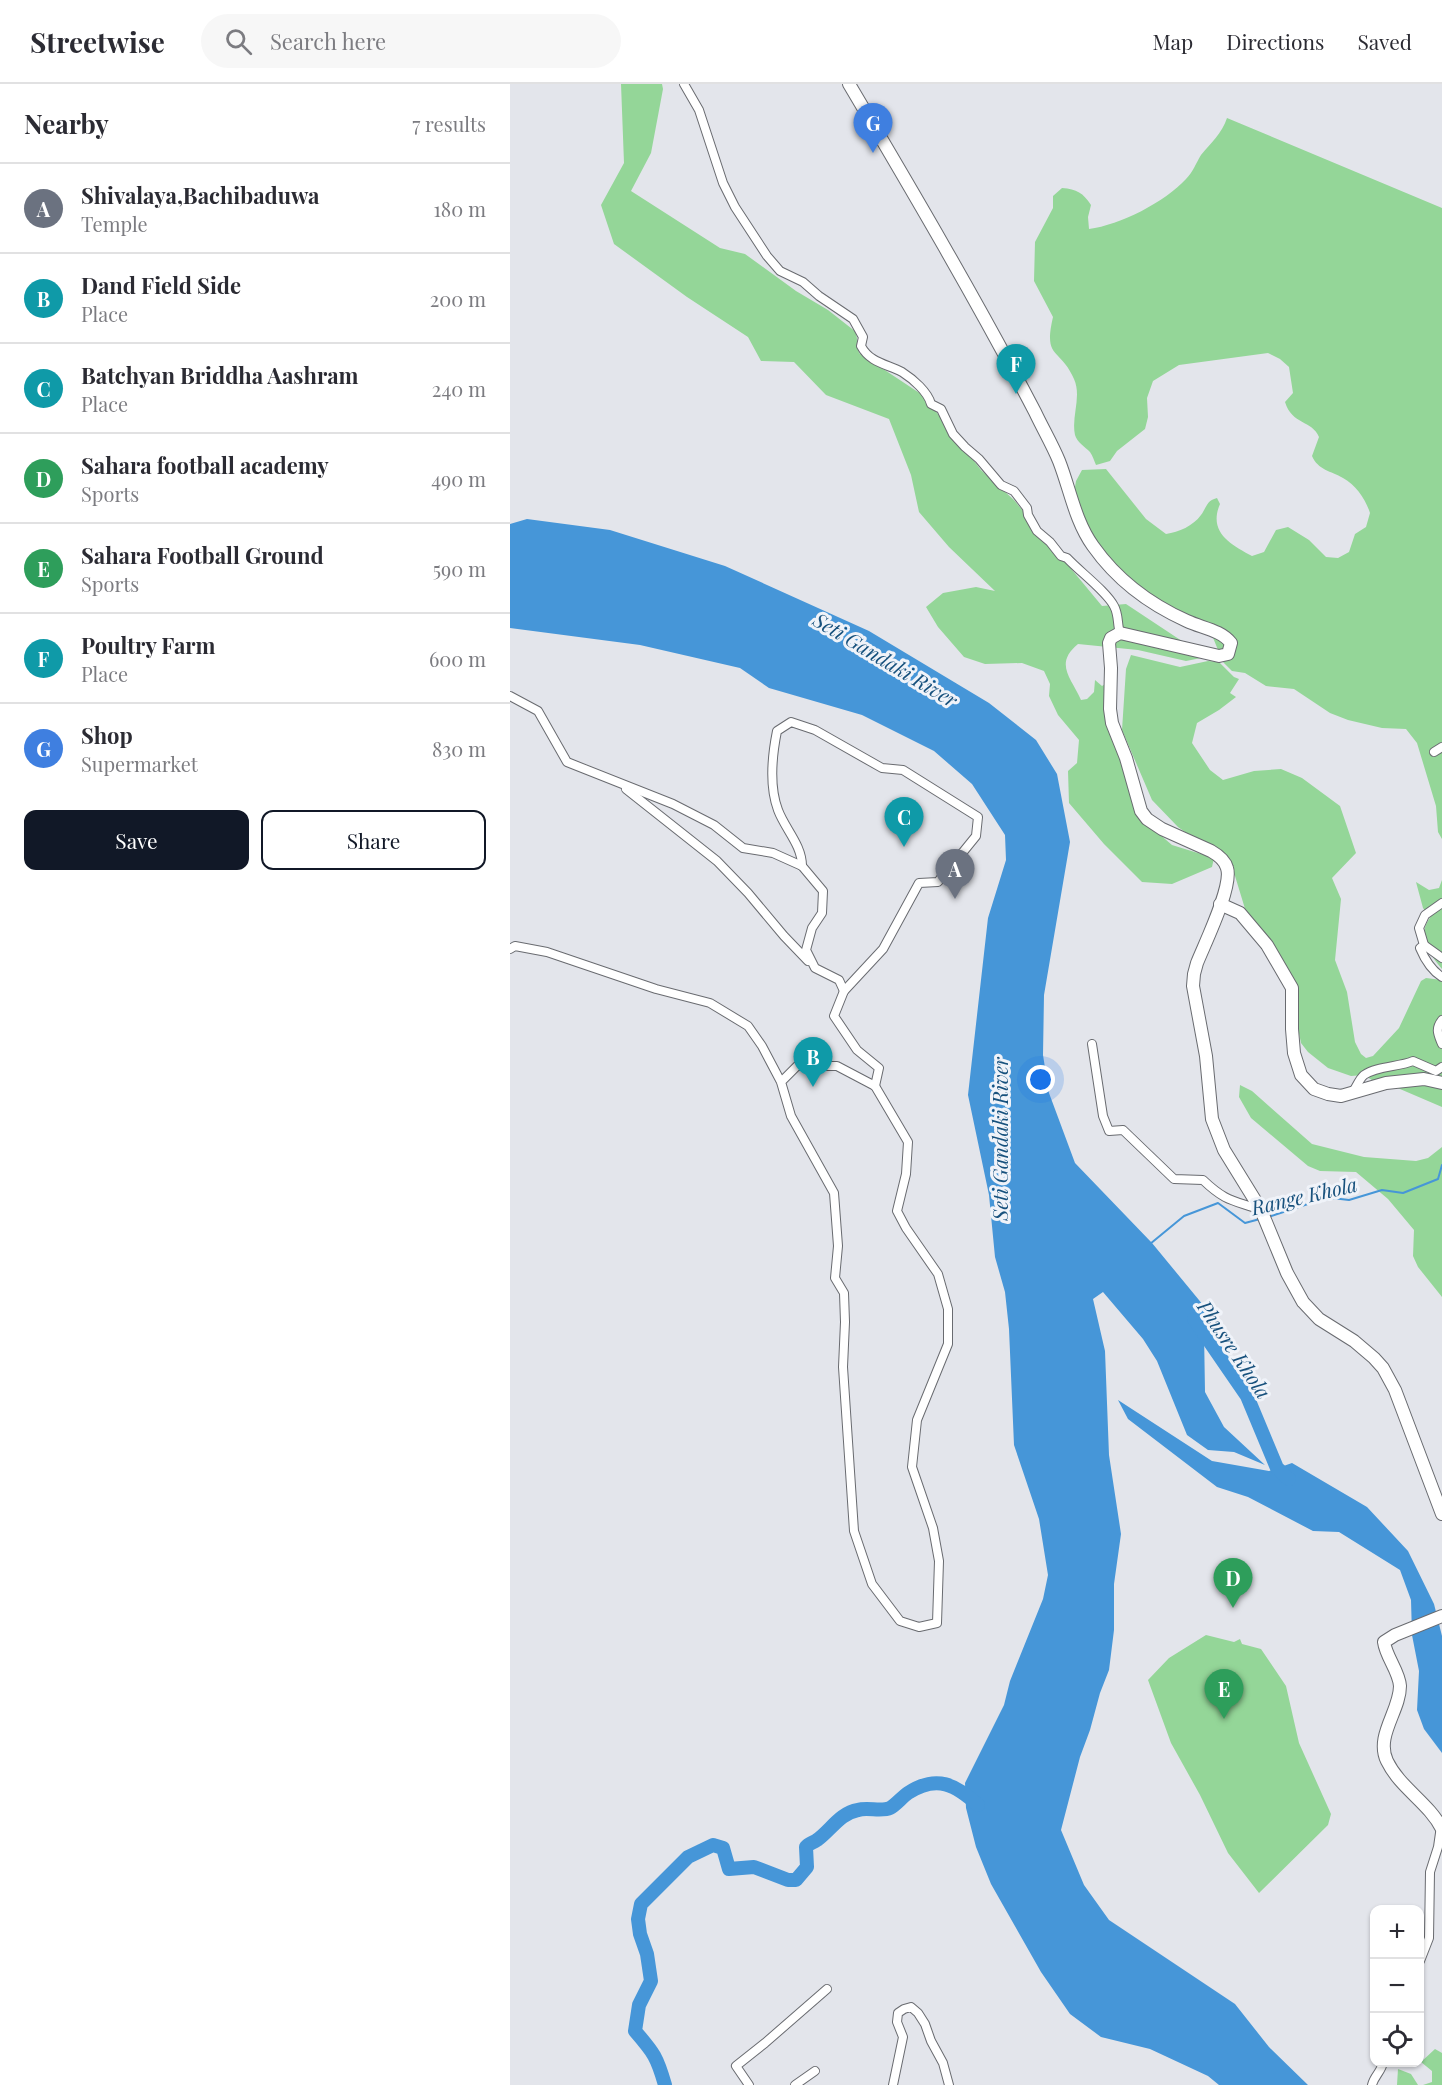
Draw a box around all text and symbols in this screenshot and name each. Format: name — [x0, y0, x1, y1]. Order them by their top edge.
search box — [201, 14, 621, 68]
text: Streetwise — [30, 23, 165, 60]
icon: search — [222, 25, 255, 58]
text: Search here — [270, 26, 386, 56]
text: Map — [1152, 27, 1193, 55]
text: Directions — [1226, 27, 1324, 55]
text: Saved — [1357, 27, 1412, 55]
pin: G — [854, 104, 892, 153]
text: Nearby — [24, 106, 109, 141]
text: 7 results — [412, 110, 486, 137]
text: Shivalaya,Bachibaduwa — [81, 180, 319, 210]
text: A — [37, 195, 50, 222]
text: 180 m — [433, 195, 486, 222]
text: Temple — [81, 210, 148, 237]
text: Dand Field Side — [81, 270, 241, 300]
text: B — [37, 285, 50, 312]
text: 200 m — [430, 285, 486, 312]
text: Place — [81, 300, 128, 327]
pin: F — [996, 344, 1036, 394]
text: Batchyan Briddha Aashram — [81, 360, 358, 390]
text: C — [36, 375, 51, 402]
text: 240 m — [432, 375, 486, 402]
text: Place — [81, 390, 128, 417]
text: Sahara football academy — [81, 450, 329, 480]
text: D — [36, 465, 51, 492]
text: 490 m — [431, 465, 486, 492]
text: Sports — [81, 480, 139, 507]
text: Sahara Football Ground — [81, 540, 324, 570]
text: E — [37, 555, 50, 582]
text: 590 m — [433, 555, 486, 582]
text: Sports — [81, 570, 139, 597]
water label: Seti Gandaki River — [808, 605, 964, 713]
text: Poultry Farm — [81, 630, 216, 660]
text: F — [38, 645, 49, 672]
text: 600 m — [429, 645, 486, 672]
text: Place — [81, 660, 128, 687]
text: Shop — [81, 720, 133, 750]
text: G — [36, 735, 51, 762]
text: 830 m — [432, 735, 486, 762]
text: Supermarket — [81, 750, 198, 777]
pin: C — [884, 798, 924, 847]
button: Save — [24, 810, 249, 870]
button: Share — [261, 810, 486, 870]
pin: A — [936, 850, 974, 899]
pin: B — [794, 1038, 832, 1087]
water label: Seti Gandaki River — [986, 1056, 1013, 1222]
your location — [1026, 1065, 1055, 1094]
water label: Range Khola — [1247, 1170, 1360, 1221]
water label: Phusre Khola — [1192, 1294, 1278, 1403]
pin: D — [1214, 1558, 1252, 1608]
pin: E — [1204, 1670, 1244, 1719]
map controls — [1370, 1905, 1424, 2067]
button: + — [1370, 1905, 1424, 1959]
button: − — [1370, 1959, 1424, 2013]
button: locate — [1370, 2013, 1424, 2067]

